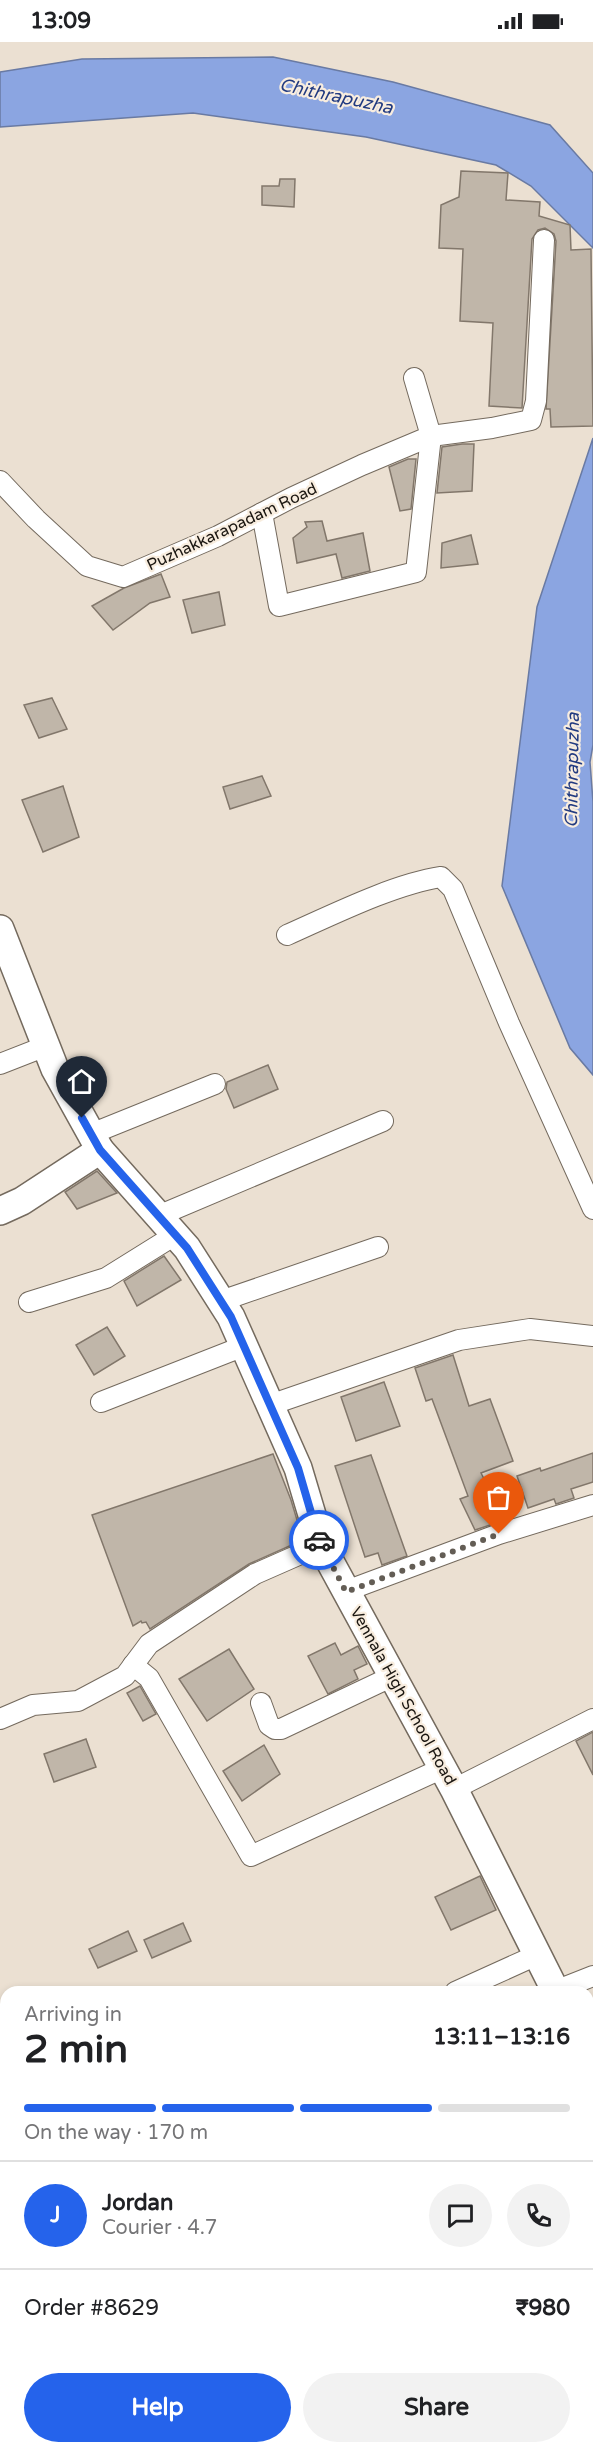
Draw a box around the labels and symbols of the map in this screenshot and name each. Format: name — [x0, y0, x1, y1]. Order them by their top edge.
water label: Chithrapuzha — [277, 73, 395, 119]
street label: Puzhakkarapadam Road — [144, 479, 320, 575]
water label: Chithrapuzha — [560, 711, 584, 828]
pin — [56, 1056, 107, 1118]
pin — [473, 1472, 524, 1534]
courier — [289, 1510, 349, 1570]
street label: Vennala High School Road — [346, 1603, 460, 1789]

